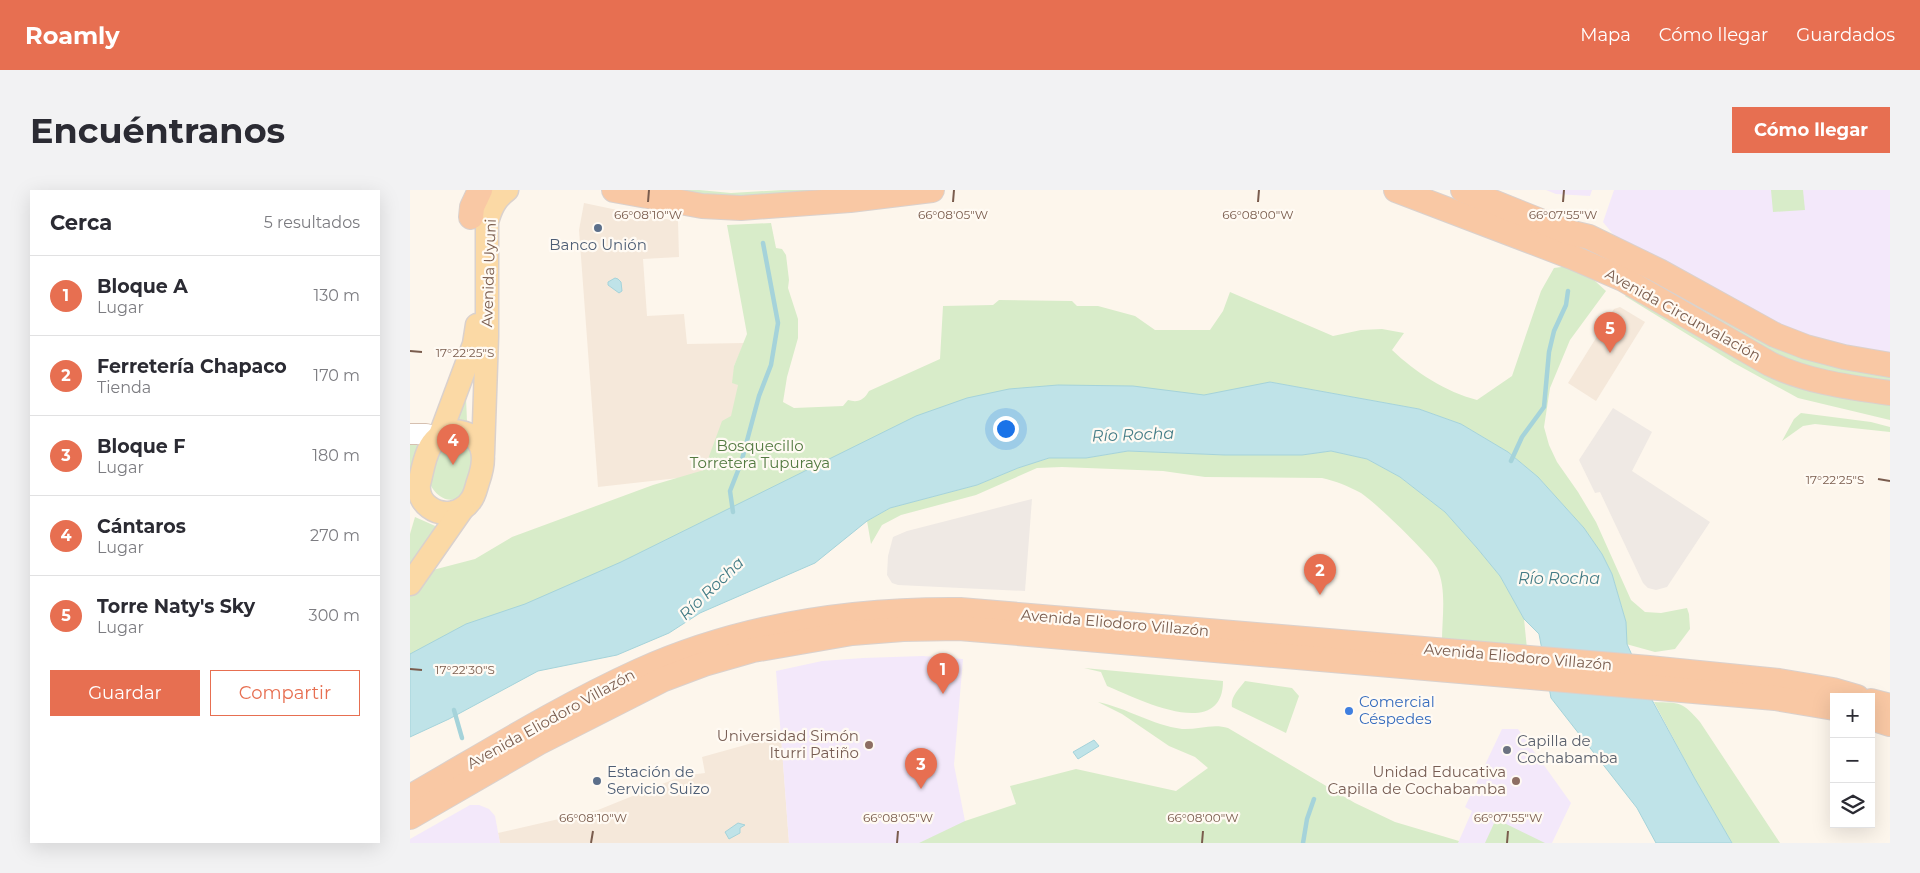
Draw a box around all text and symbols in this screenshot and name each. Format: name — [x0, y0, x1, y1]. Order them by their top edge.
text: Roamly — [25, 21, 120, 50]
text: Mapa — [1580, 24, 1631, 46]
text: Cómo llegar — [1659, 24, 1768, 46]
text: Guardados — [1796, 24, 1895, 46]
button: Cómo llegar — [1732, 107, 1890, 153]
text: Encuéntranos — [30, 109, 285, 152]
text: 66°08'10"W — [614, 207, 682, 222]
text: 66°08'05"W — [918, 207, 988, 222]
text: 66°08'00"W — [1222, 207, 1294, 222]
text: 66°07'55"W — [1529, 207, 1597, 222]
text: Cerca — [50, 210, 112, 235]
text: 5 resultados — [264, 213, 360, 232]
street label: Avenida Uyuni — [477, 218, 500, 328]
marker: Banco Unión — [592, 222, 604, 234]
place label: Banco Unión — [549, 235, 647, 254]
street label: Avenida Circunvalación — [1602, 264, 1764, 365]
text: Bloque A — [97, 275, 188, 298]
text: 1 — [63, 286, 69, 305]
text: 130 m — [313, 286, 360, 305]
text: Lugar — [97, 298, 144, 317]
pin: 5 — [1594, 312, 1626, 353]
text: 17°22'25"S — [436, 345, 494, 360]
text: Ferretería Chapaco — [97, 355, 287, 378]
text: 2 — [61, 366, 71, 385]
text: 170 m — [313, 366, 360, 385]
text: Tienda — [97, 378, 151, 397]
your location — [993, 416, 1019, 442]
pin: 4 — [437, 424, 469, 465]
water label: Río Rocha — [1092, 424, 1175, 445]
text: Bloque F — [97, 435, 185, 458]
park label: Bosquecillo Torretera Tupuraya — [690, 436, 830, 472]
text: 3 — [61, 446, 71, 465]
text: 180 m — [312, 446, 360, 465]
text: Lugar — [97, 458, 144, 477]
text: 17°22'25"S — [1806, 472, 1864, 487]
text: Cántaros — [97, 515, 186, 538]
text: 4 — [60, 526, 72, 545]
text: 270 m — [310, 526, 360, 545]
text: Lugar — [97, 538, 144, 557]
water label: Río Rocha — [675, 553, 748, 624]
pin: 2 — [1304, 554, 1336, 595]
water label: Río Rocha — [1518, 569, 1600, 588]
text: Torre Naty's Sky — [97, 595, 255, 618]
street label: Avenida Eliodoro Villazón — [1020, 605, 1210, 640]
text: 5 — [61, 606, 71, 625]
text: 300 m — [309, 606, 360, 625]
text: Lugar — [97, 618, 144, 637]
street label: Avenida Eliodoro Villazón — [1423, 639, 1613, 674]
pin: 1 — [927, 653, 959, 694]
text: 17°22'30"S — [435, 662, 495, 677]
street label: Avenida Eliodoro Villazón — [464, 664, 638, 773]
button: Guardar — [50, 670, 200, 716]
button: Compartir — [210, 670, 360, 716]
place label: Comercial Céspedes — [1359, 692, 1435, 728]
map controls — [1830, 693, 1875, 828]
button: + — [1830, 693, 1875, 738]
marker: Comercial Céspedes — [1343, 705, 1355, 717]
place label: Universidad Simón Iturri Patiño — [717, 726, 859, 762]
place label: Capilla de Cochabamba — [1517, 731, 1618, 767]
button: − — [1830, 738, 1875, 783]
marker: Universidad Simón Iturri Patiño — [863, 739, 875, 751]
marker: Capilla de Cochabamba — [1501, 744, 1513, 756]
pin: 3 — [905, 748, 937, 789]
place label: Estación de Servicio Suizo — [607, 762, 710, 798]
place label: Unidad Educativa Capilla de Cochabamba — [1328, 762, 1506, 798]
marker: Estación de Servicio Suizo — [591, 775, 603, 787]
marker: Unidad Educativa Capilla de Cochabamba — [1510, 775, 1522, 787]
button: layers — [1830, 783, 1875, 828]
text: 66°08'10"W — [559, 810, 627, 825]
text: 66°08'05"W — [863, 810, 933, 825]
text: 66°08'00"W — [1167, 810, 1239, 825]
text: 66°07'55"W — [1474, 810, 1542, 825]

